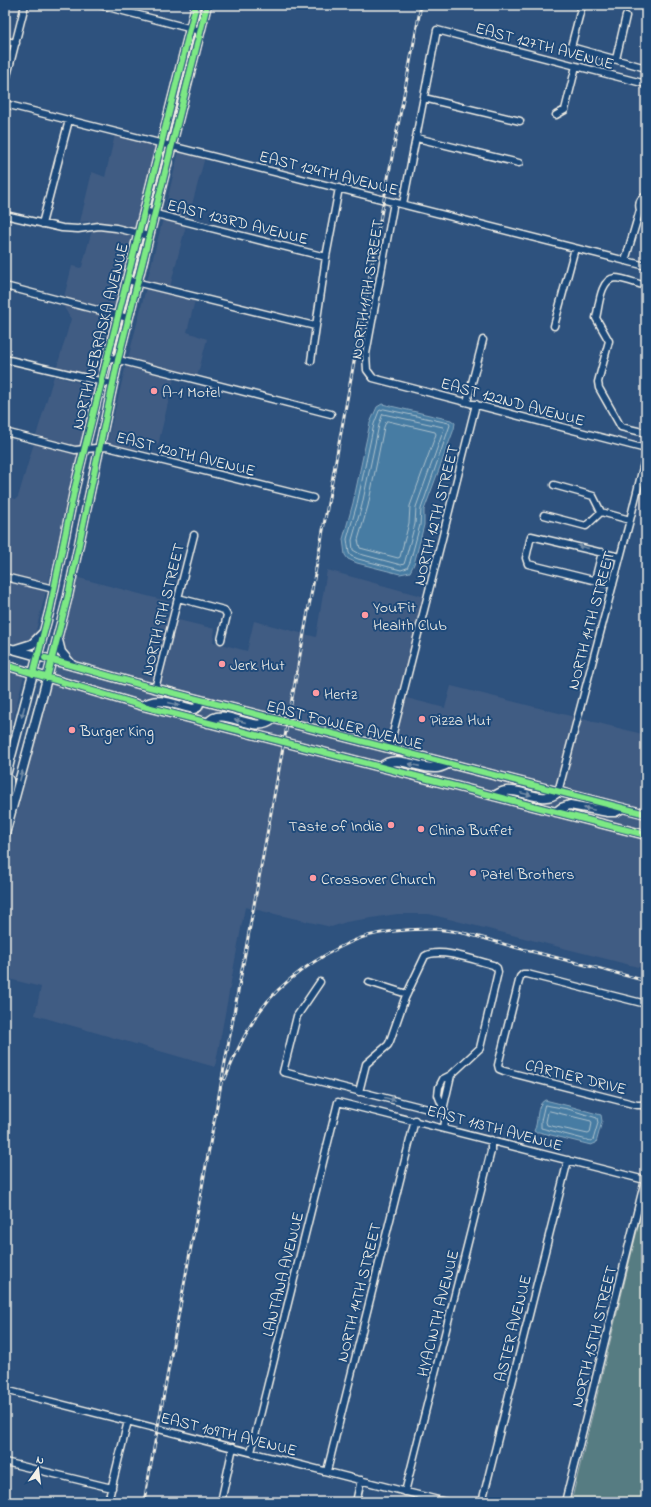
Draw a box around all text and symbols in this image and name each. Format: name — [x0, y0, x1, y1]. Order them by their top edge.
street label: EAST 127TH AVENUE — [472, 17, 617, 77]
street label: EAST 124TH AVENUE — [256, 145, 401, 203]
street label: EAST 123RD AVENUE — [164, 194, 311, 252]
street label: NORTH 11TH STREET — [345, 218, 391, 361]
street label: NORTH NEBRASKA AVENUE — [66, 241, 136, 432]
street label: EAST 122ND AVENUE — [438, 372, 587, 434]
place label: A-1 Motel — [162, 381, 221, 405]
marker: A-1 Motel — [149, 386, 159, 396]
street label: EAST 120TH AVENUE — [113, 426, 258, 484]
street label: NORTH 12TH STREET — [408, 443, 466, 588]
street label: NORTH 9TH STREET — [136, 541, 192, 678]
one-way arrow — [576, 544, 589, 550]
street label: NORTH 14TH STREET — [562, 549, 622, 693]
place label: YouFit Health Club — [373, 596, 447, 638]
marker: YouFit Health Club — [360, 610, 370, 620]
place label: Jerk Hut — [230, 654, 285, 678]
marker: Jerk Hut — [217, 659, 227, 669]
place label: Hertz — [324, 683, 358, 707]
marker: Hertz — [311, 688, 321, 698]
street label: EAST FOWLER AVENUE — [263, 695, 426, 757]
one-way arrow — [168, 701, 180, 707]
one-way arrow — [20, 706, 26, 718]
place label: Pizza Hut — [430, 709, 492, 733]
marker: Pizza Hut — [417, 714, 427, 724]
one-way arrow — [234, 718, 246, 724]
place label: Burger King — [79, 720, 154, 744]
marker: Burger King — [67, 725, 77, 735]
one-way arrow — [408, 762, 420, 768]
one-way arrow — [18, 769, 24, 781]
one-way arrow — [520, 791, 533, 797]
one-way arrow — [583, 806, 595, 812]
place label: Taste of India — [289, 815, 383, 839]
place label: China Buffet — [429, 819, 513, 843]
marker: Taste of India — [386, 820, 396, 830]
marker: China Buffet — [416, 824, 426, 834]
place label: Patel Brothers — [481, 863, 574, 887]
place label: Crossover Church — [321, 868, 436, 892]
marker: Patel Brothers — [468, 868, 478, 878]
marker: Crossover Church — [308, 873, 318, 883]
street label: CARTIER DRIVE — [522, 1054, 629, 1102]
one-way arrow — [384, 1097, 396, 1103]
street label: EAST 113TH AVENUE — [424, 1099, 565, 1159]
street label: LANTANA AVENUE — [257, 1210, 311, 1339]
street label: NORTH 14TH STREET — [331, 1220, 389, 1365]
street label: HYACINTH AVENUE — [412, 1248, 466, 1379]
street label: NORTH 15TH STREET — [566, 1263, 624, 1410]
street label: ASTER AVENUE — [489, 1272, 539, 1385]
street label: EAST 109TH AVENUE — [158, 1406, 299, 1464]
north arrow — [18, 1449, 58, 1489]
text: N — [35, 1452, 46, 1469]

